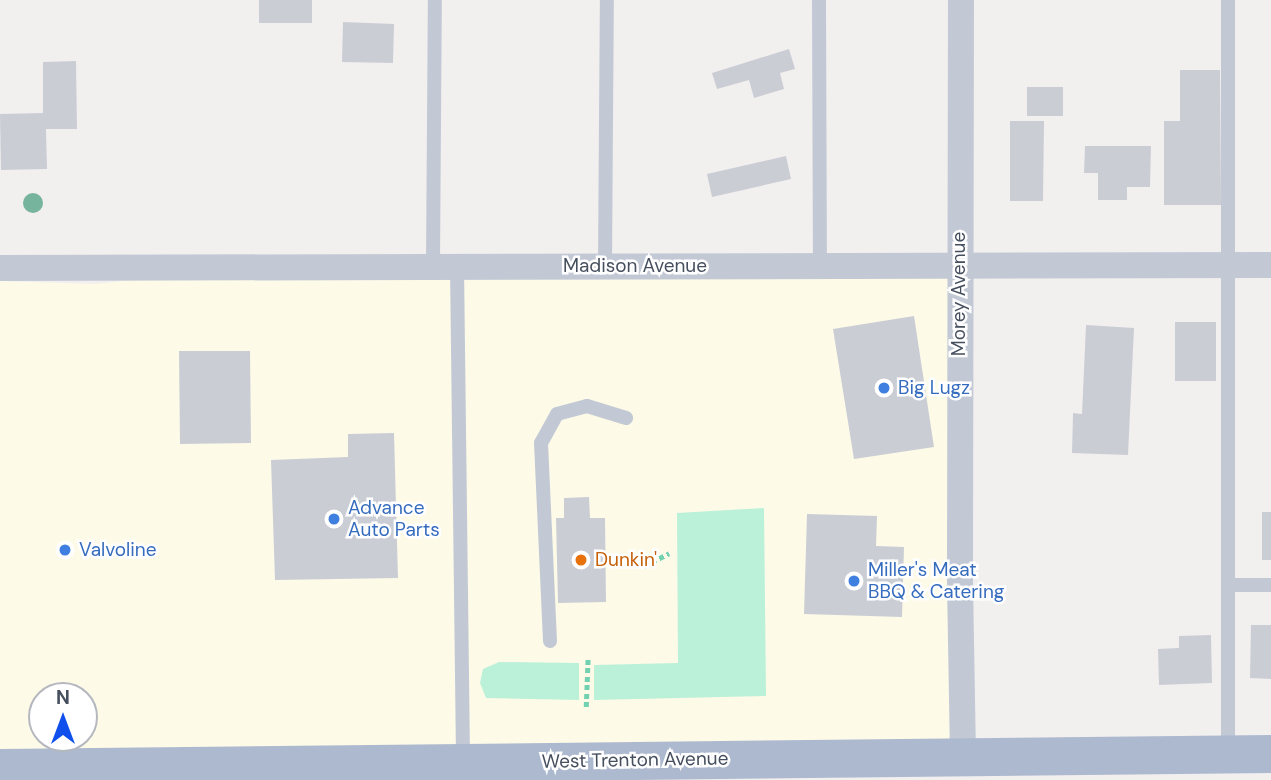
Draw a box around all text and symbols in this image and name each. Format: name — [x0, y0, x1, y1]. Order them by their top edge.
street label: Morey Avenue — [948, 232, 970, 356]
street label: Madison Avenue — [563, 255, 707, 277]
place label: Big Lugz — [898, 377, 970, 399]
marker: Big Lugz — [876, 380, 892, 396]
place label: Advance Auto Parts — [348, 497, 440, 541]
marker: Advance Auto Parts — [326, 511, 342, 527]
place label: Valvoline — [79, 539, 157, 561]
marker: Valvoline — [57, 542, 73, 558]
place label: Dunkin' — [595, 549, 657, 571]
marker: Dunkin' — [573, 552, 589, 568]
place label: Miller's Meat BBQ & Catering — [868, 559, 1004, 603]
marker: Miller's Meat BBQ & Catering — [846, 573, 862, 589]
north arrow — [28, 682, 98, 752]
text: N — [56, 685, 70, 710]
street label: West Trenton Avenue — [541, 747, 729, 773]

